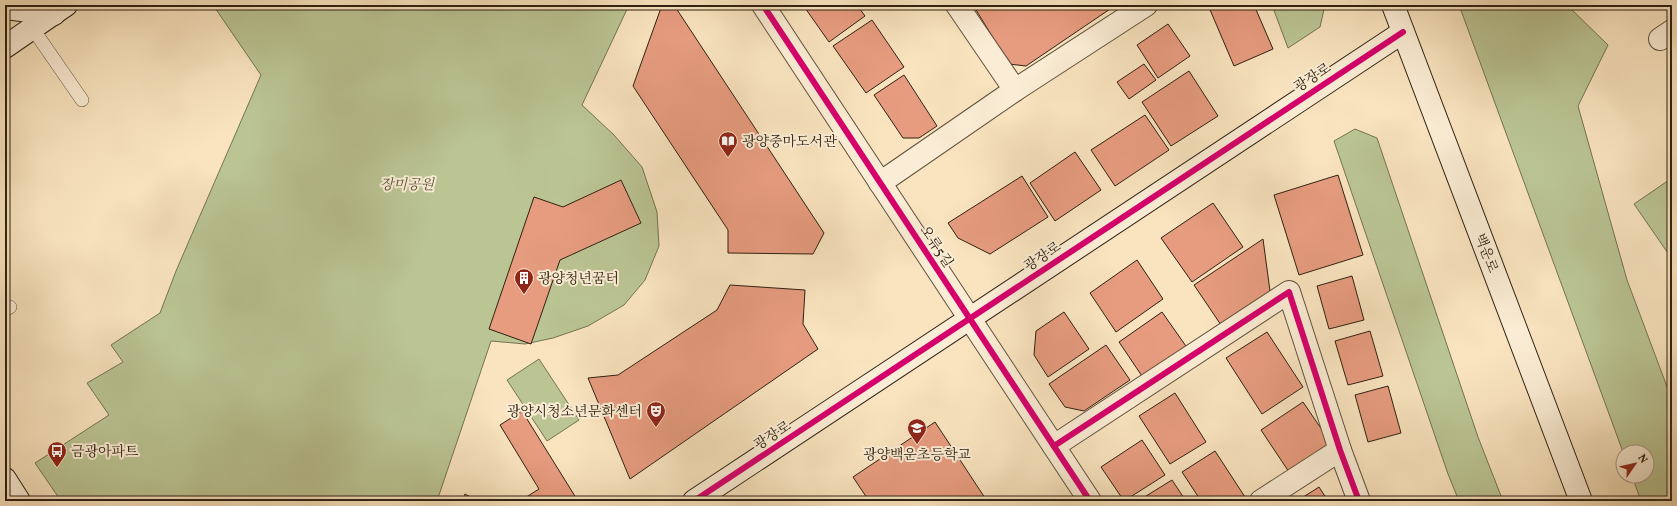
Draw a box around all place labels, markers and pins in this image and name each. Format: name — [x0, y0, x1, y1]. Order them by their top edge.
library icon: 광양중마도서관 — [717, 130, 739, 158]
place label: 광양중마도서관 — [742, 133, 837, 152]
building icon: 광양청년꿈터 — [513, 267, 535, 295]
place label: 광양청년꿈터 — [538, 270, 619, 289]
theatre icon: 광양시청소년문화센터 — [645, 400, 667, 428]
place label: 광양시청소년문화센터 — [507, 403, 642, 422]
school or university icon: 광양백운초등학교 — [906, 417, 928, 445]
bus stop icon: 금광아파트 — [46, 440, 68, 468]
place label: 금광아파트 — [71, 443, 139, 462]
place label: 광양백운초등학교 — [863, 446, 972, 465]

